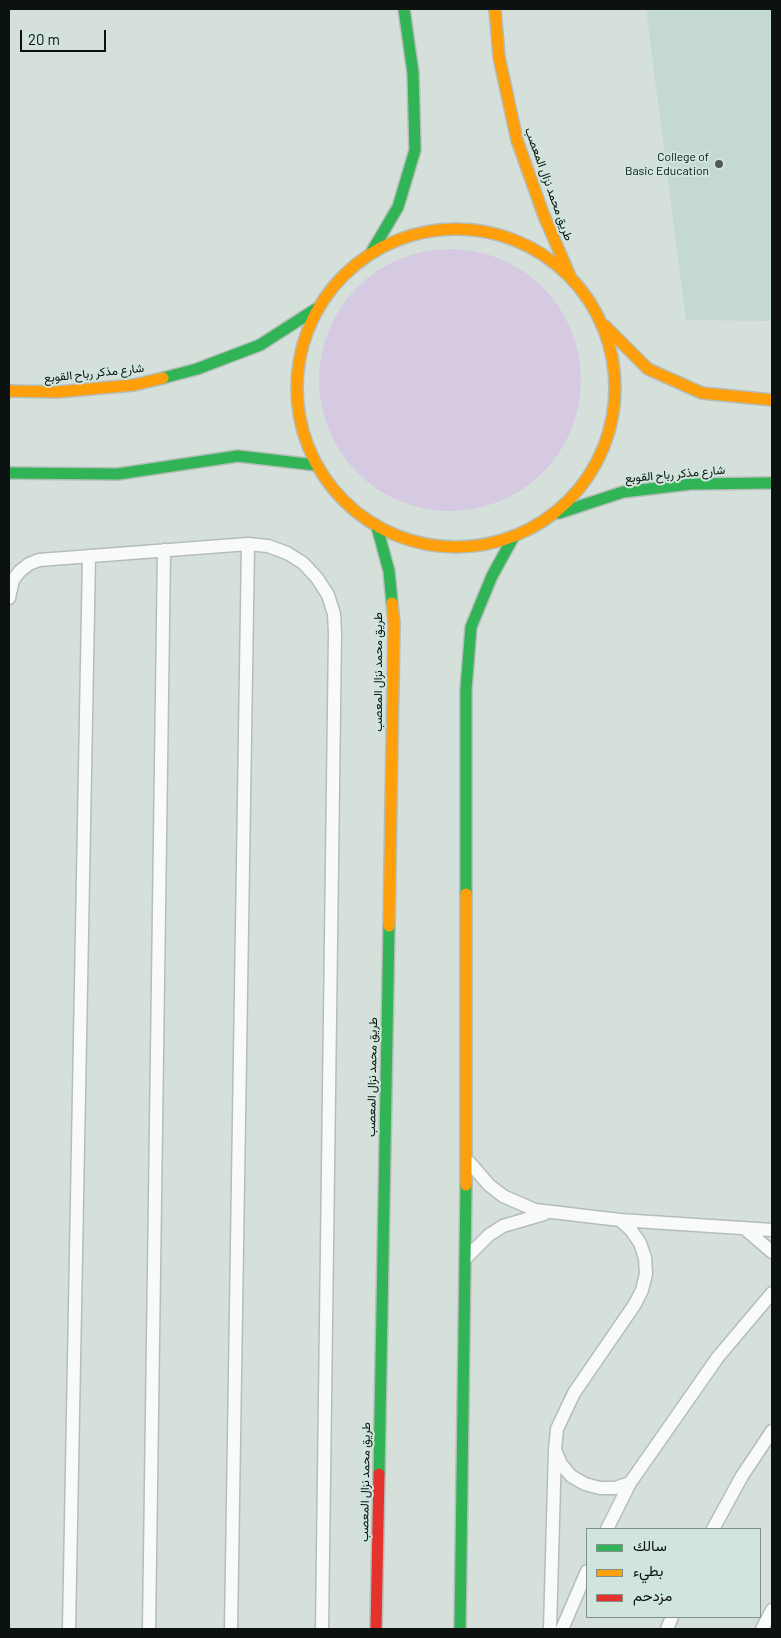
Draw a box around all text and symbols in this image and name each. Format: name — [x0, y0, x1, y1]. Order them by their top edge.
scale bar — [22, 20, 109, 52]
text: 20 m — [28, 30, 60, 48]
street label: طريق محمد نزال المعصب — [522, 125, 576, 243]
place label: College of Basic Education — [625, 150, 709, 178]
marker: College of Basic Education — [713, 158, 725, 170]
street label: شارع مذكر رباح القوبع — [43, 361, 145, 385]
street label: شارع مذكر رباح القوبع — [624, 462, 726, 486]
street label: طريق محمد نزال المعصب — [371, 612, 385, 732]
street label: طريق محمد نزال المعصب — [364, 1017, 380, 1137]
street label: طريق محمد نزال المعصب — [357, 1422, 373, 1542]
legend — [586, 1528, 761, 1618]
text: سالك — [633, 1536, 667, 1554]
text: بطيء — [633, 1561, 663, 1579]
text: مزدحم — [633, 1586, 672, 1604]

